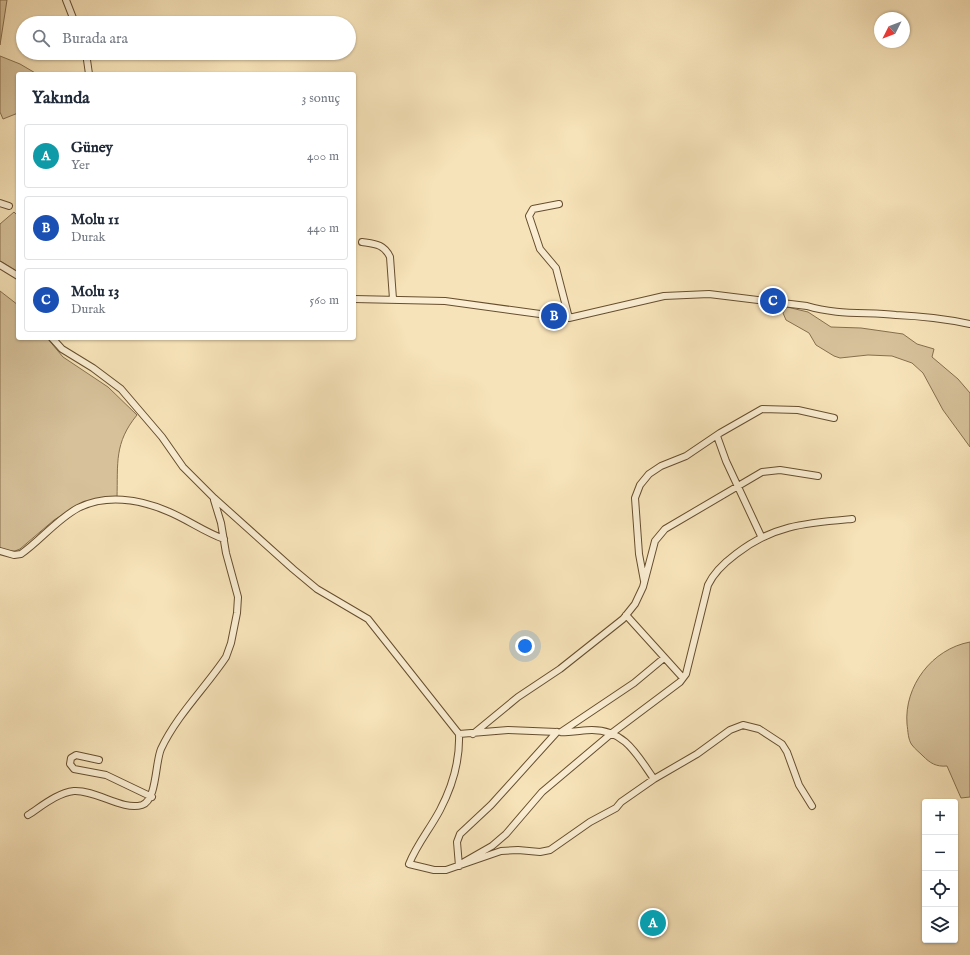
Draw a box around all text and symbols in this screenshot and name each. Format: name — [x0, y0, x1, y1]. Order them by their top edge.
north arrow — [874, 12, 910, 48]
search box — [16, 16, 356, 60]
icon: search — [30, 27, 52, 49]
text: Burada ara — [62, 29, 128, 48]
text: Yakında — [32, 88, 90, 109]
text: 3 sonuç — [302, 90, 340, 107]
text: Güney — [71, 138, 113, 157]
text: A — [42, 148, 50, 165]
text: 400 m — [307, 148, 339, 165]
text: Yer — [71, 157, 90, 174]
text: Molu 11 — [71, 210, 119, 229]
text: B — [42, 220, 50, 237]
text: 440 m — [307, 220, 339, 237]
text: Durak — [71, 229, 106, 246]
text: Molu 13 — [71, 282, 119, 301]
pin: C — [760, 286, 786, 316]
text: C — [41, 292, 51, 309]
text: 560 m — [310, 292, 339, 309]
text: Durak — [71, 301, 106, 318]
pin: B — [541, 301, 567, 331]
your location — [515, 636, 535, 656]
map controls — [922, 799, 958, 943]
button: + — [922, 799, 958, 835]
button: − — [922, 835, 958, 871]
button: locate — [922, 871, 958, 907]
button: layers — [922, 907, 958, 943]
pin: A — [640, 908, 666, 938]

